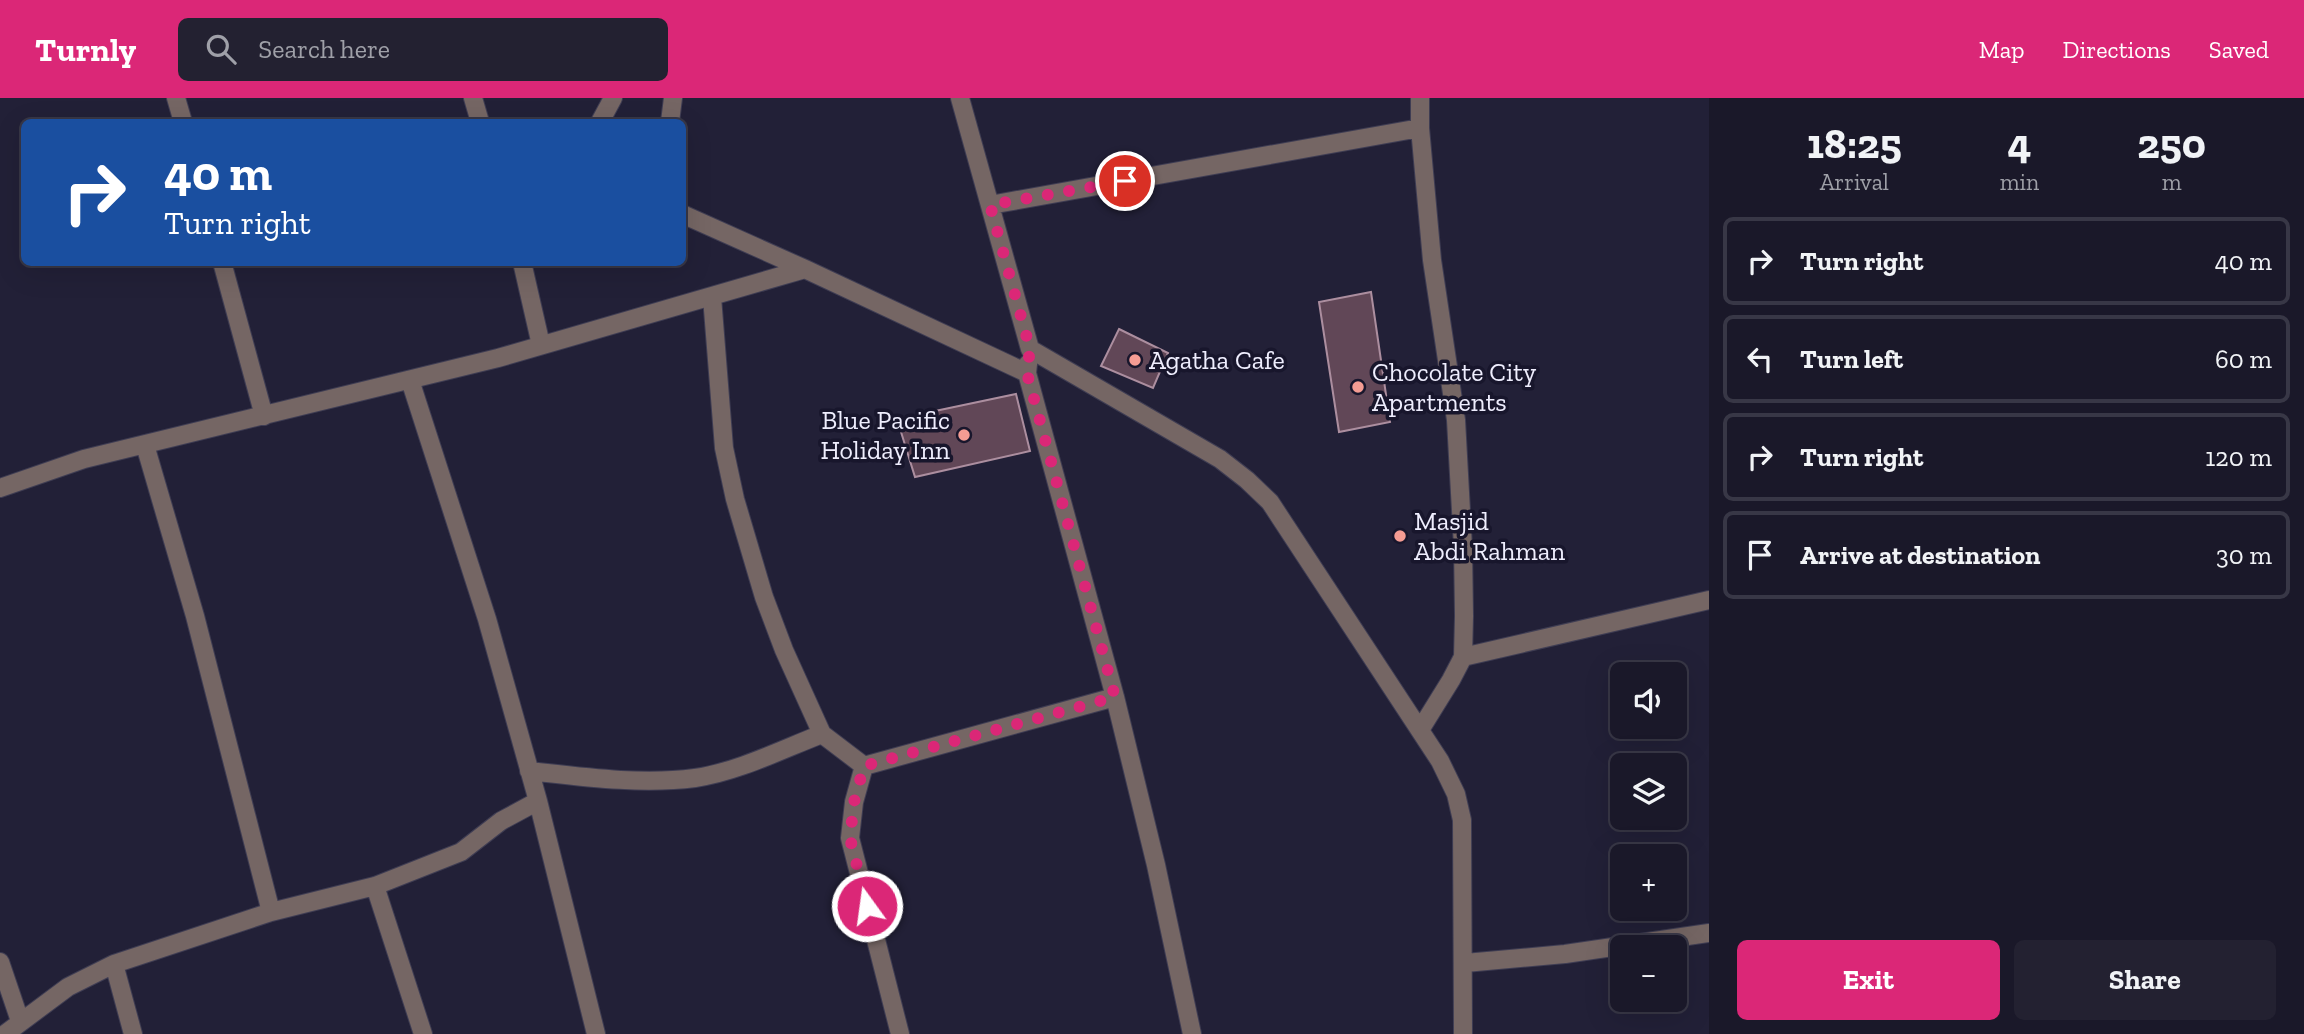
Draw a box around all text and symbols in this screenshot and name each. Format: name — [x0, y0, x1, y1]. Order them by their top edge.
search box — [178, 18, 668, 81]
text: Turnly — [35, 30, 136, 69]
icon: search — [202, 30, 240, 68]
text: Search here — [258, 33, 390, 65]
text: Map — [1979, 35, 2025, 64]
text: Directions — [2063, 35, 2171, 64]
text: Saved — [2209, 35, 2269, 64]
text: 18:25 — [1807, 118, 1902, 169]
text: 4 — [2007, 118, 2031, 169]
text: 250 — [2137, 118, 2206, 169]
text: 40 m — [164, 144, 272, 203]
icon: right — [49, 147, 140, 238]
pin — [1095, 151, 1155, 211]
icon: arrive — [1106, 162, 1144, 200]
text: Arrival — [1820, 168, 1889, 196]
text: min — [2000, 168, 2039, 196]
text: m — [2162, 168, 2181, 196]
text: Turn right — [164, 204, 311, 242]
icon: right — [1741, 242, 1779, 280]
text: Turn right — [1800, 245, 1923, 277]
text: 40 m — [2215, 245, 2272, 277]
icon: left — [1741, 340, 1779, 378]
text: Turn left — [1800, 343, 1903, 375]
text: 60 m — [2215, 343, 2272, 375]
place label: Agatha Cafe — [1149, 344, 1285, 376]
marker: Agatha Cafe — [1127, 352, 1143, 368]
place label: Chocolate City Apartments — [1372, 356, 1537, 418]
marker: Chocolate City Apartments — [1350, 379, 1366, 395]
place label: Blue Pacific Holiday Inn — [820, 404, 950, 466]
marker: Blue Pacific Holiday Inn — [956, 427, 972, 443]
icon: right — [1741, 438, 1779, 476]
text: Turn right — [1800, 441, 1923, 473]
text: 120 m — [2205, 441, 2272, 473]
place label: Masjid Abdi Rahman — [1414, 505, 1565, 567]
marker: Masjid Abdi Rahman — [1392, 528, 1408, 544]
icon: arrive — [1741, 536, 1779, 574]
text: Arrive at destination — [1800, 539, 2040, 571]
text: 30 m — [2216, 539, 2272, 571]
map controls — [1610, 662, 1687, 1012]
button: sound — [1610, 662, 1687, 739]
button: layers — [1610, 753, 1687, 830]
button: + — [1610, 844, 1687, 921]
position arrow — [830, 869, 904, 943]
button: − — [1610, 935, 1687, 1012]
button: Exit — [1737, 940, 2000, 1020]
button: Share — [2014, 940, 2276, 1020]

